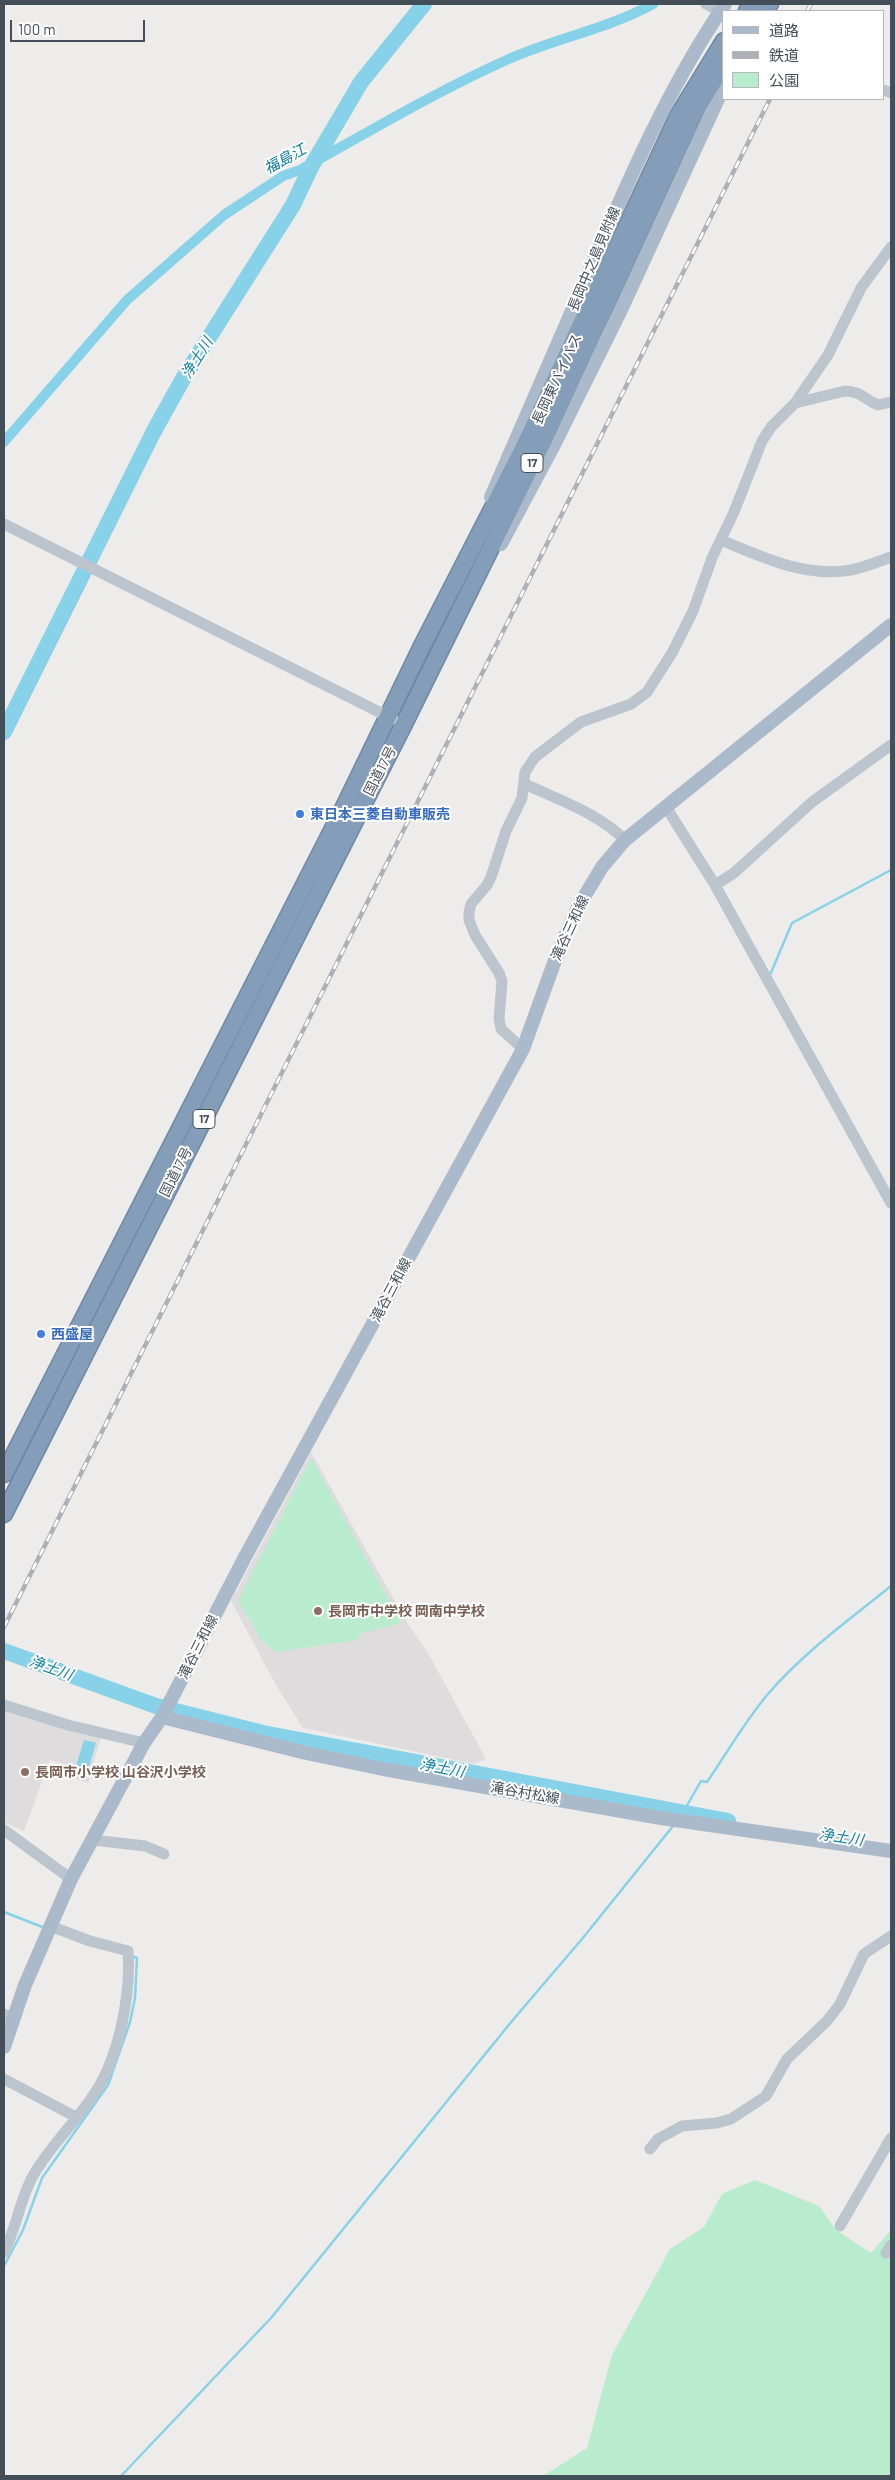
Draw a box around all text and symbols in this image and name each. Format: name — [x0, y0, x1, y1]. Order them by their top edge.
scale bar — [12, 10, 148, 42]
legend — [722, 10, 885, 100]
text: 100 m — [18, 20, 56, 38]
text: 道路 — [769, 21, 799, 39]
text: 鉄道 — [769, 46, 799, 64]
text: 公園 — [769, 71, 799, 89]
water label: 福島江 — [261, 140, 309, 178]
street label: 長岡中之島見附線 — [564, 204, 624, 314]
street label: 長岡東バイパス — [529, 331, 585, 427]
water label: 浄土川 — [177, 334, 217, 382]
road number: 17 — [521, 453, 543, 472]
street label: 国道17号 — [360, 743, 400, 799]
place label: 東日本三菱自動車販売 — [310, 806, 450, 822]
marker: 東日本三菱自動車販売 — [294, 808, 306, 820]
street label: 滝谷三和線 — [548, 893, 592, 963]
road number: 17 — [193, 1110, 215, 1128]
street label: 国道17号 — [156, 1144, 196, 1200]
street label: 滝谷三和線 — [367, 1255, 415, 1325]
place label: 西盛屋 — [51, 1326, 93, 1342]
marker: 西盛屋 — [35, 1328, 47, 1340]
place label: 長岡市中学校 岡南中学校 — [328, 1603, 485, 1619]
marker: 長岡市中学校 岡南中学校 — [312, 1605, 324, 1617]
street label: 滝谷三和線 — [175, 1612, 221, 1682]
water label: 浄土川 — [27, 1652, 75, 1684]
water label: 浄土川 — [418, 1755, 466, 1781]
place label: 長岡市小学校 山谷沢小学校 — [35, 1764, 206, 1780]
marker: 長岡市小学校 山谷沢小学校 — [19, 1766, 31, 1778]
street label: 滝谷村松線 — [489, 1779, 561, 1807]
water label: 浄土川 — [817, 1825, 865, 1849]

